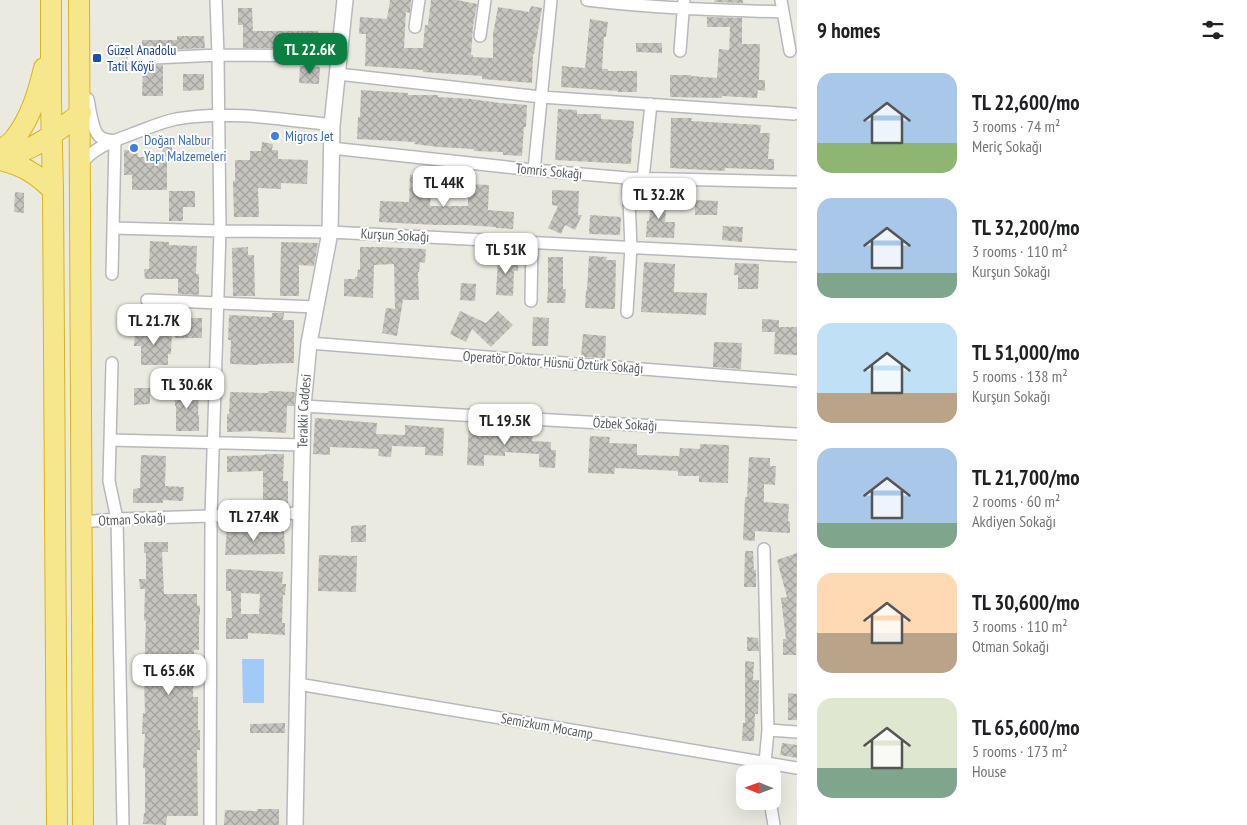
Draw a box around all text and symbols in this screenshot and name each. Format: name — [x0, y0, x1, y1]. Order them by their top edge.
icon: filters — [1199, 16, 1227, 44]
text: 9 homes — [817, 17, 880, 44]
pin: TL 22.6K — [258, 32, 362, 75]
text: TL 22.6K — [284, 39, 336, 59]
place label: Güzel Anadolu Tatil Köyü — [107, 41, 176, 75]
marker: Güzel Anadolu Tatil Köyü — [91, 52, 103, 64]
text: TL 22,600/mo — [972, 89, 1080, 116]
icon: home — [857, 93, 917, 153]
text: 3 rooms · 74 m² — [972, 116, 1060, 136]
place label: Migros Jet — [285, 127, 334, 145]
marker: Migros Jet — [269, 130, 281, 142]
place label: Doğan Nalbur Yapı Malzemeleri — [144, 131, 227, 165]
text: Meriç Sokağı — [972, 136, 1042, 156]
marker: Doğan Nalbur Yapı Malzemeleri — [128, 142, 140, 154]
street label: Tomris Sokağı — [515, 159, 583, 183]
pin: TL 44K — [403, 166, 485, 208]
text: TL 44K — [424, 172, 464, 192]
pin: TL 32.2K — [607, 178, 711, 220]
text: TL 32.2K — [633, 184, 685, 204]
text: TL 32,200/mo — [972, 214, 1080, 241]
icon: home — [857, 218, 917, 278]
street label: Kurşun Sokağı — [360, 224, 430, 246]
pin: TL 51K — [465, 232, 547, 275]
text: TL 51K — [486, 239, 526, 259]
text: 3 rooms · 110 m² — [972, 241, 1068, 261]
text: Kurşun Sokağı — [972, 261, 1050, 281]
pin: TL 21.7K — [102, 304, 206, 346]
text: TL 21.7K — [128, 310, 180, 330]
text: TL 51,000/mo — [972, 339, 1080, 366]
icon: home — [857, 343, 917, 403]
street label: Operatör Doktor Hüsnü Öztürk Sokağı — [462, 347, 644, 377]
text: 5 rooms · 138 m² — [972, 366, 1068, 386]
pin: TL 30.6K — [135, 368, 239, 410]
street label: Terakki Caddesi — [293, 373, 315, 448]
text: TL 30.6K — [161, 374, 213, 394]
text: Kurşun Sokağı — [972, 386, 1050, 406]
pin: TL 19.5K — [453, 404, 557, 446]
text: TL 19.5K — [479, 410, 531, 430]
street label: Özbek Sokağı — [592, 413, 658, 435]
text: TL 21,700/mo — [972, 464, 1080, 491]
icon: home — [857, 468, 917, 528]
text: 2 rooms · 60 m² — [972, 491, 1060, 511]
pin: TL 27.4K — [202, 500, 306, 542]
text: TL 27.4K — [229, 506, 279, 526]
street label: Otman Sokağı — [98, 508, 166, 530]
text: Akdiyen Sokağı — [972, 511, 1056, 531]
text: TL 30,600/mo — [972, 589, 1080, 616]
icon: home — [857, 593, 917, 653]
text: 3 rooms · 110 m² — [972, 616, 1068, 636]
text: Otman Sokağı — [972, 636, 1049, 656]
pin: TL 65.6K — [117, 654, 221, 696]
text: TL 65.6K — [143, 660, 195, 680]
street label: Semizkum Mocamp — [499, 709, 595, 743]
text: TL 65,600/mo — [972, 714, 1080, 741]
icon: home — [857, 718, 917, 778]
text: 5 rooms · 173 m² — [972, 741, 1068, 761]
text: House — [972, 761, 1006, 781]
north arrow — [736, 765, 781, 810]
map controls — [736, 765, 781, 810]

